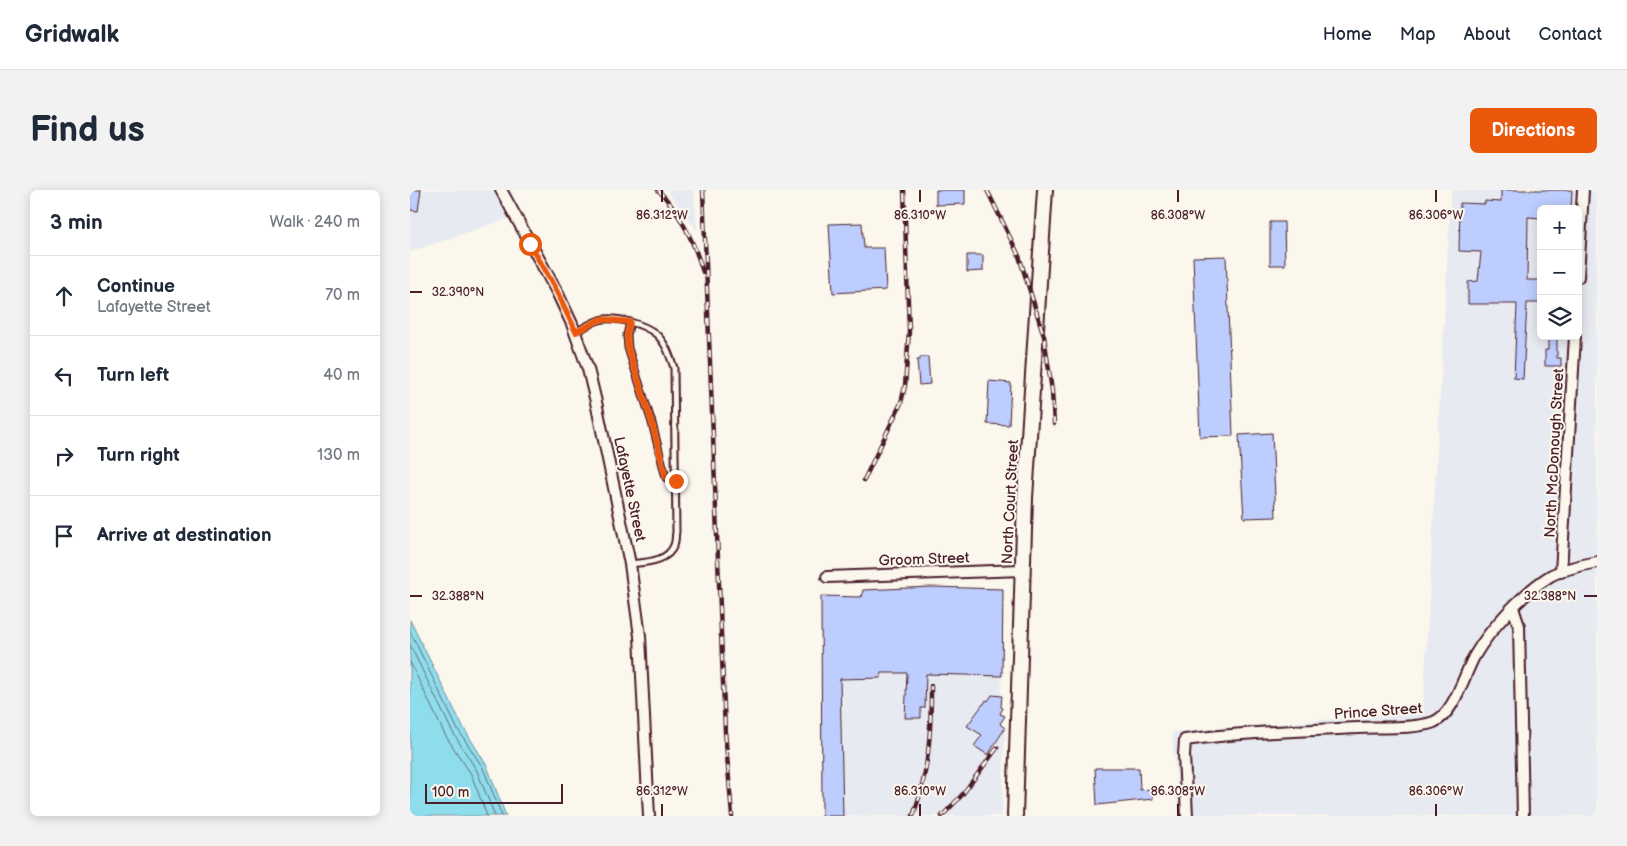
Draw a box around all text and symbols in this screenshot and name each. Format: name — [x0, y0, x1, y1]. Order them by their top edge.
text: Gridwalk — [25, 20, 119, 49]
text: Home — [1323, 24, 1372, 45]
text: Map — [1400, 24, 1436, 45]
text: About — [1464, 24, 1511, 45]
text: Contact — [1539, 24, 1602, 45]
button: Directions — [1470, 108, 1597, 153]
text: Find us — [30, 109, 145, 152]
map controls — [1537, 205, 1582, 340]
button: + — [1537, 205, 1582, 250]
text: 86.312°W — [636, 208, 688, 223]
text: 86.310°W — [894, 208, 946, 223]
text: 86.308°W — [1151, 208, 1205, 223]
text: 86.306°W — [1409, 208, 1463, 223]
text: 3 min — [50, 210, 103, 235]
text: Walk · 240 m — [270, 213, 360, 232]
route start — [519, 233, 542, 256]
button: − — [1537, 250, 1582, 295]
text: Continue — [97, 275, 175, 298]
icon: ahead — [50, 282, 78, 310]
text: 32.390°N — [432, 285, 484, 300]
text: 70 m — [325, 286, 360, 305]
button: layers — [1537, 295, 1582, 340]
text: Lafayette Street — [97, 298, 211, 317]
icon: left — [50, 362, 78, 390]
text: Turn left — [97, 364, 169, 387]
text: 40 m — [323, 366, 360, 385]
street label: North McDonough Street — [1541, 367, 1568, 538]
street label: Lafayette Street — [609, 435, 650, 544]
street label: North Court Street — [998, 439, 1023, 565]
icon: right — [50, 442, 78, 470]
text: Turn right — [97, 444, 180, 467]
text: 130 m — [317, 446, 360, 465]
route end — [665, 470, 688, 493]
icon: arrive — [50, 522, 78, 550]
text: Arrive at destination — [97, 524, 272, 547]
street label: Groom Street — [878, 548, 970, 571]
text: 32.388°N — [432, 589, 484, 604]
text: 32.388°N — [1524, 589, 1576, 604]
street label: Prince Street — [1333, 699, 1423, 724]
scale bar — [425, 781, 562, 804]
text: 100 m — [432, 784, 469, 801]
text: 86.312°W — [636, 784, 688, 799]
text: 86.310°W — [894, 784, 946, 799]
text: 86.308°W — [1151, 784, 1205, 799]
text: 86.306°W — [1409, 784, 1463, 799]

